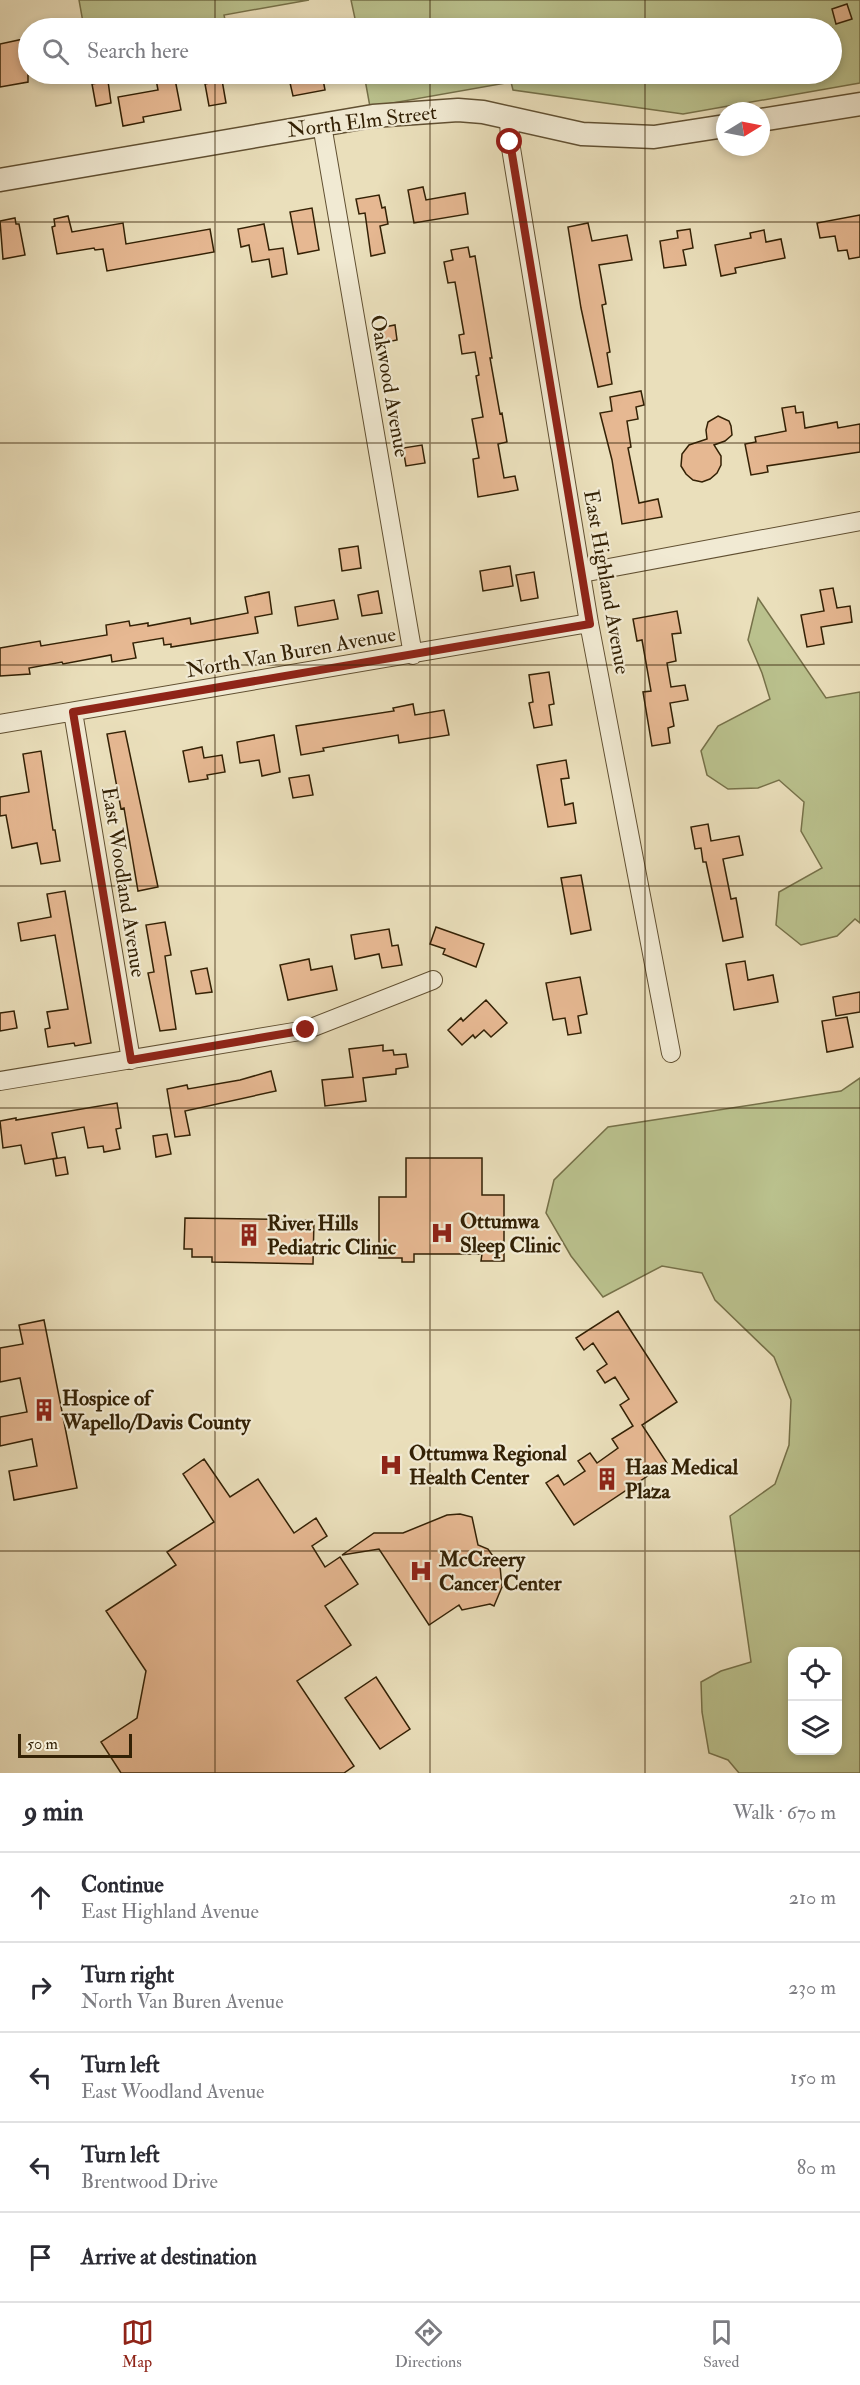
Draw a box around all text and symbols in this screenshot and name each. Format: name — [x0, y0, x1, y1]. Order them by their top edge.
search box — [18, 18, 842, 84]
icon: search — [39, 35, 72, 68]
text: Search here — [87, 37, 189, 65]
street label: North Elm Street — [286, 99, 438, 144]
north arrow — [716, 102, 770, 156]
route start — [496, 128, 522, 154]
street label: Oakwood Avenue — [364, 313, 415, 460]
street label: East Highland Avenue — [577, 488, 636, 677]
street label: North Van Buren Avenue — [184, 621, 398, 684]
street label: East Woodland Avenue — [95, 785, 152, 980]
route end — [292, 1016, 318, 1042]
place label: Ottumwa Sleep Clinic — [460, 1208, 561, 1259]
place label: River Hills Pediatric Clinic — [267, 1210, 397, 1261]
hospital icon: Ottumwa Sleep Clinic — [429, 1220, 455, 1246]
building icon: River Hills Pediatric Clinic — [236, 1222, 262, 1248]
place label: Hospice of Wapello/Davis County — [61, 1385, 251, 1436]
building icon: Hospice of Wapello/Davis County — [31, 1397, 57, 1423]
place label: Ottumwa Regional Health Center — [409, 1440, 568, 1491]
hospital icon: Ottumwa Regional Health Center — [378, 1452, 404, 1478]
place label: Haas Medical Plaza — [625, 1454, 739, 1505]
building icon: Haas Medical Plaza — [594, 1466, 620, 1492]
place label: McCreery Cancer Center — [438, 1546, 563, 1597]
hospital icon: McCreery Cancer Center — [408, 1558, 434, 1584]
map controls — [788, 1647, 842, 1755]
button: locate — [788, 1647, 842, 1701]
button: layers — [788, 1701, 842, 1755]
scale bar — [18, 1731, 132, 1758]
text: 50 m — [27, 1734, 58, 1754]
text: 9 min — [24, 1796, 83, 1828]
text: Walk · 670 m — [733, 1800, 836, 1825]
text: Continue — [81, 1871, 164, 1899]
icon: ahead — [24, 1881, 57, 1914]
text: 210 m — [789, 1885, 836, 1910]
text: East Highland Avenue — [81, 1899, 259, 1924]
text: Turn right — [81, 1961, 174, 1989]
icon: right — [24, 1971, 57, 2004]
text: 230 m — [788, 1975, 836, 2000]
text: North Van Buren Avenue — [81, 1989, 284, 2014]
text: Turn left — [81, 2051, 160, 2079]
icon: left — [24, 2061, 57, 2094]
text: 150 m — [790, 2065, 836, 2090]
text: East Woodland Avenue — [81, 2079, 264, 2104]
text: Turn left — [81, 2141, 160, 2169]
icon: left — [24, 2151, 57, 2184]
text: 80 m — [797, 2155, 836, 2180]
text: Brentwood Drive — [81, 2169, 218, 2194]
icon: arrive — [24, 2241, 57, 2274]
text: Arrive at destination — [81, 2243, 257, 2271]
tab: Map — [121, 2316, 154, 2372]
tab: Directions — [395, 2316, 462, 2372]
tab: Saved — [703, 2316, 739, 2372]

